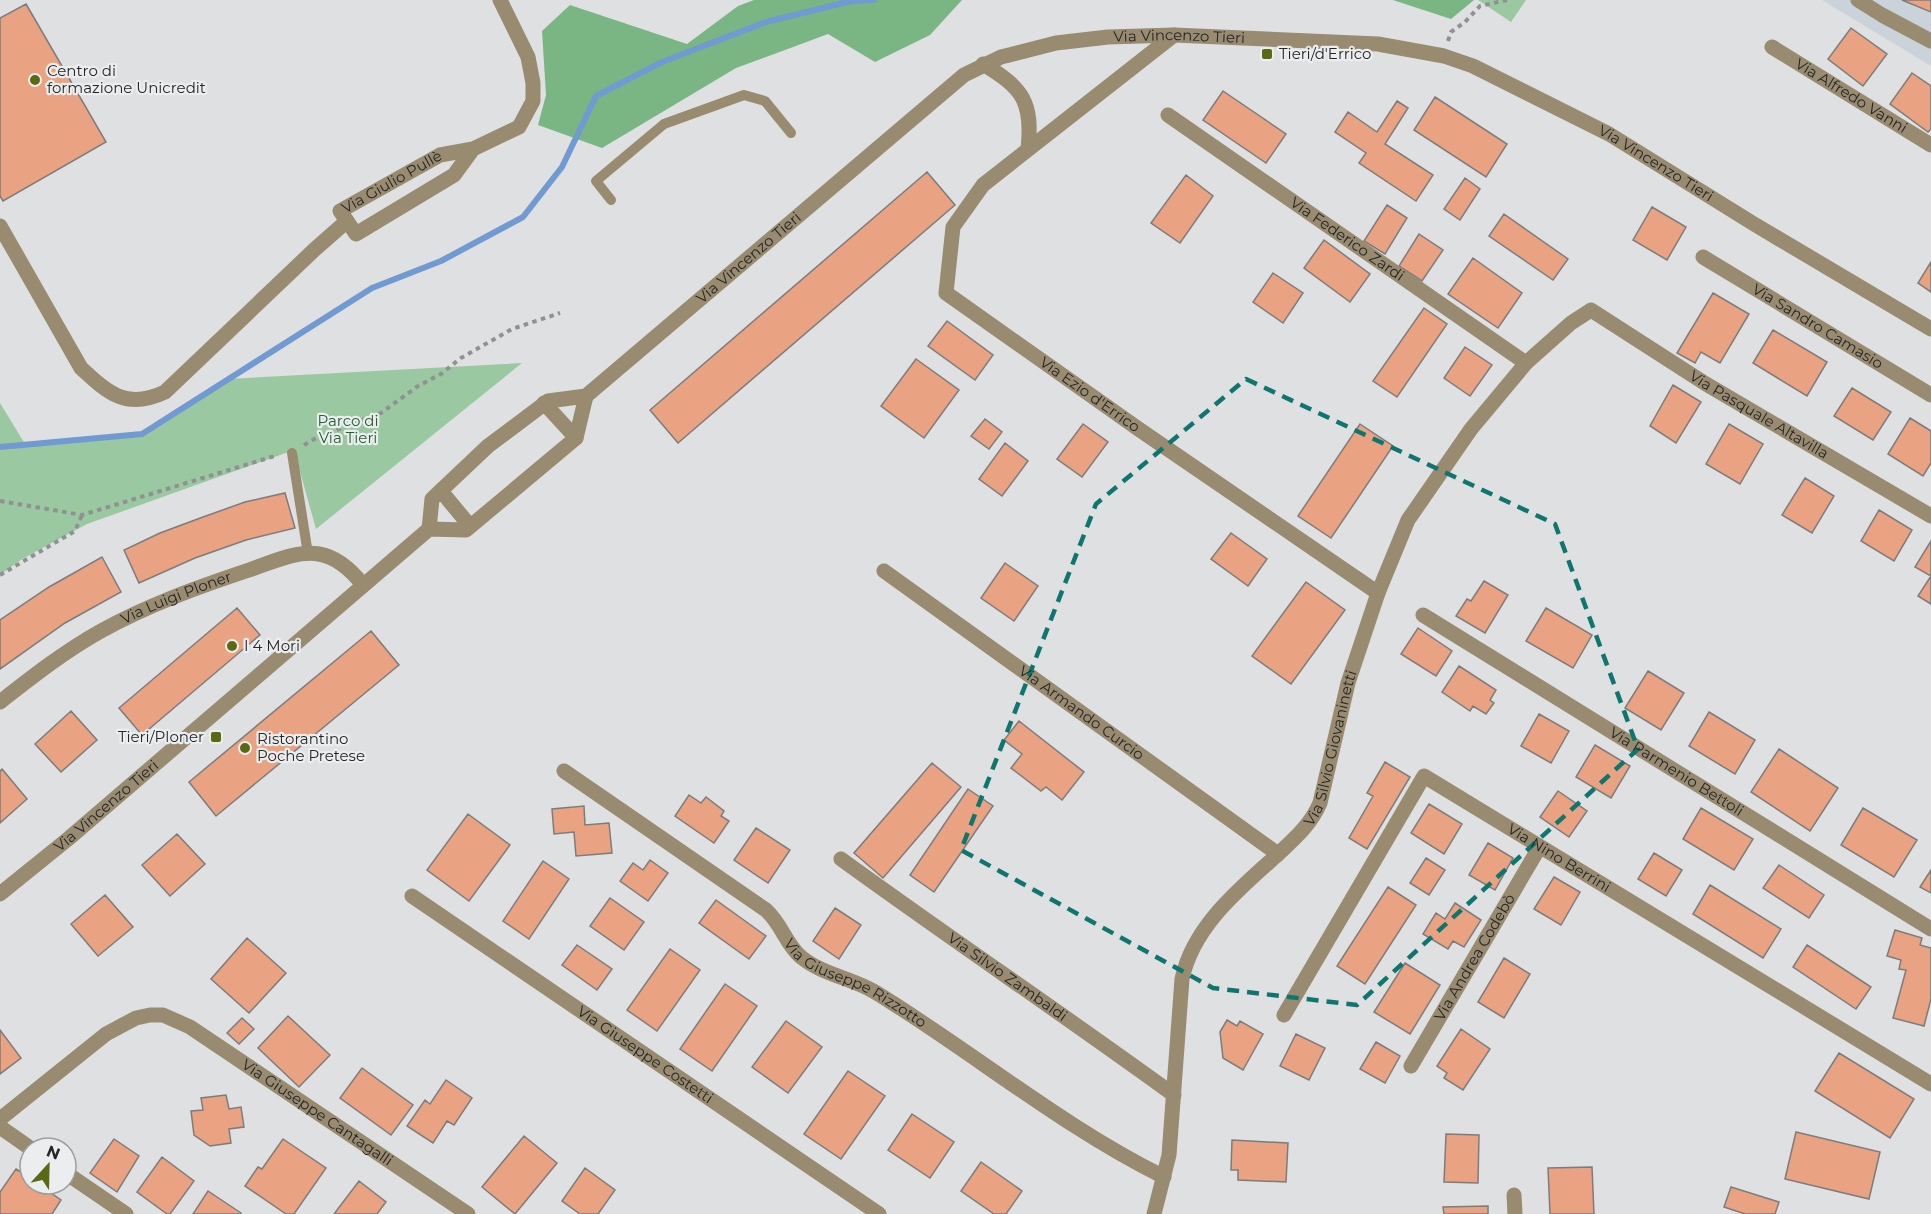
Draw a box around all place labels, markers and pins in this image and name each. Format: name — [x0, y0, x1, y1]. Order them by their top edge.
place label: Tieri/d'Errico — [1279, 44, 1371, 63]
marker: Tieri/d'Errico — [1260, 47, 1274, 61]
place label: Centro di formazione Unicredit — [47, 61, 206, 97]
marker: Centro di formazione Unicredit — [28, 73, 42, 87]
place label: I 4 Mori — [244, 636, 300, 655]
marker: I 4 Mori — [225, 639, 239, 653]
place label: Tieri/Ploner — [118, 727, 204, 746]
place label: Ristorantino Poche Pretese — [257, 729, 365, 765]
marker: Tieri/Ploner — [209, 730, 223, 744]
marker: Ristorantino Poche Pretese — [238, 741, 252, 755]

